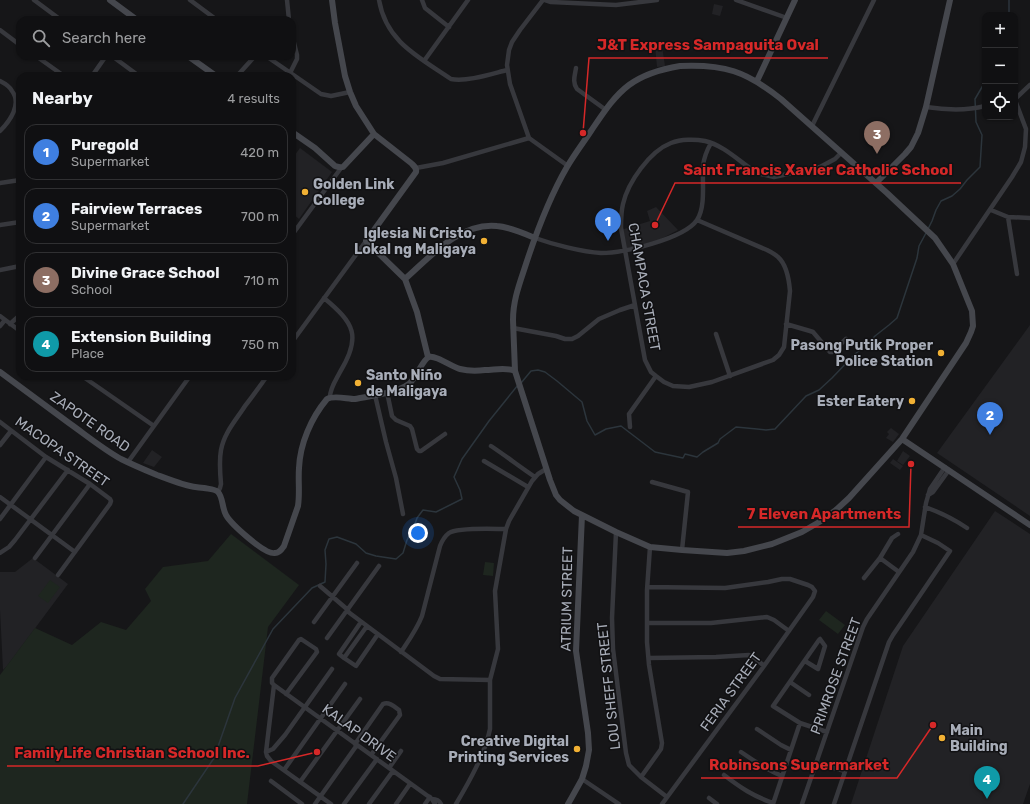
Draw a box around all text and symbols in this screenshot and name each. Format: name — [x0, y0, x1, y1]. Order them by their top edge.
map controls — [982, 12, 1018, 120]
button: + — [982, 12, 1018, 48]
search box — [16, 16, 296, 60]
icon: search — [30, 27, 52, 49]
text: Search here — [62, 29, 146, 47]
callout: J&T Express Sampaguita Oval — [589, 31, 828, 58]
text: J&T Express Sampaguita Oval — [597, 36, 819, 54]
button: − — [982, 48, 1018, 84]
button: locate — [982, 84, 1018, 120]
text: Nearby — [32, 88, 93, 108]
text: 4 results — [227, 91, 280, 106]
pin: 3 — [864, 121, 890, 154]
text: Puregold — [71, 136, 139, 154]
text: 1 — [43, 145, 49, 160]
text: 420 m — [240, 145, 279, 160]
text: Supermarket — [71, 154, 149, 169]
callout: Saint Francis Xavier Catholic School — [675, 156, 961, 183]
text: Saint Francis Xavier Catholic School — [683, 161, 953, 179]
place label: Golden Link College — [313, 176, 395, 209]
marker: Golden Link College — [300, 187, 310, 197]
text: Fairview Terraces — [71, 200, 202, 218]
pin: 1 — [595, 208, 621, 241]
text: 2 — [42, 209, 50, 224]
text: 700 m — [241, 209, 279, 224]
text: Supermarket — [71, 218, 149, 233]
street label: CHAMPACA STREET — [624, 221, 664, 353]
place label: Iglesia Ni Cristo, Lokal ng Maligaya — [354, 225, 476, 258]
marker: Iglesia Ni Cristo, Lokal ng Maligaya — [479, 236, 489, 246]
text: Divine Grace School — [71, 264, 219, 282]
text: 3 — [42, 273, 50, 288]
text: 710 m — [244, 273, 279, 288]
text: School — [71, 282, 112, 297]
text: Extension Building — [71, 328, 211, 346]
text: 4 — [42, 337, 50, 352]
text: 750 m — [242, 337, 279, 352]
place label: Pasong Putik Proper Police Station — [790, 337, 934, 370]
text: Place — [71, 346, 104, 361]
marker: Pasong Putik Proper Police Station — [936, 348, 946, 358]
place label: Santo Niño de Maligaya — [366, 367, 447, 400]
marker: Santo Niño de Maligaya — [353, 378, 363, 388]
street label: ZAPOTE ROAD — [47, 388, 133, 456]
place label: Ester Eatery — [817, 393, 905, 410]
marker: Ester Eatery — [907, 396, 917, 406]
pin: 2 — [977, 402, 1003, 435]
street label: MACOPA STREET — [12, 413, 112, 491]
callout: 7 Eleven Apartments — [738, 500, 909, 527]
text: 7 Eleven Apartments — [747, 505, 901, 523]
your location — [408, 523, 428, 543]
street label: ATRIUM STREET — [558, 546, 576, 652]
street label: PRIMROSE STREET — [807, 615, 865, 737]
street label: LOU SHEFF STREET — [594, 621, 624, 751]
street label: FERIA STREET — [697, 649, 765, 735]
street label: KALAP DRIVE — [319, 700, 399, 766]
place label: Main Building — [950, 722, 1008, 755]
place label: Creative Digital Printing Services — [448, 733, 569, 766]
marker: Main Building — [937, 733, 947, 743]
callout: FamilyLife Christian School Inc. — [7, 739, 258, 766]
text: FamilyLife Christian School Inc. — [14, 744, 250, 762]
marker: Creative Digital Printing Services — [572, 744, 582, 754]
callout: Robinsons Supermarket — [701, 751, 897, 778]
text: Robinsons Supermarket — [709, 756, 889, 774]
pin: 4 — [974, 766, 1000, 799]

